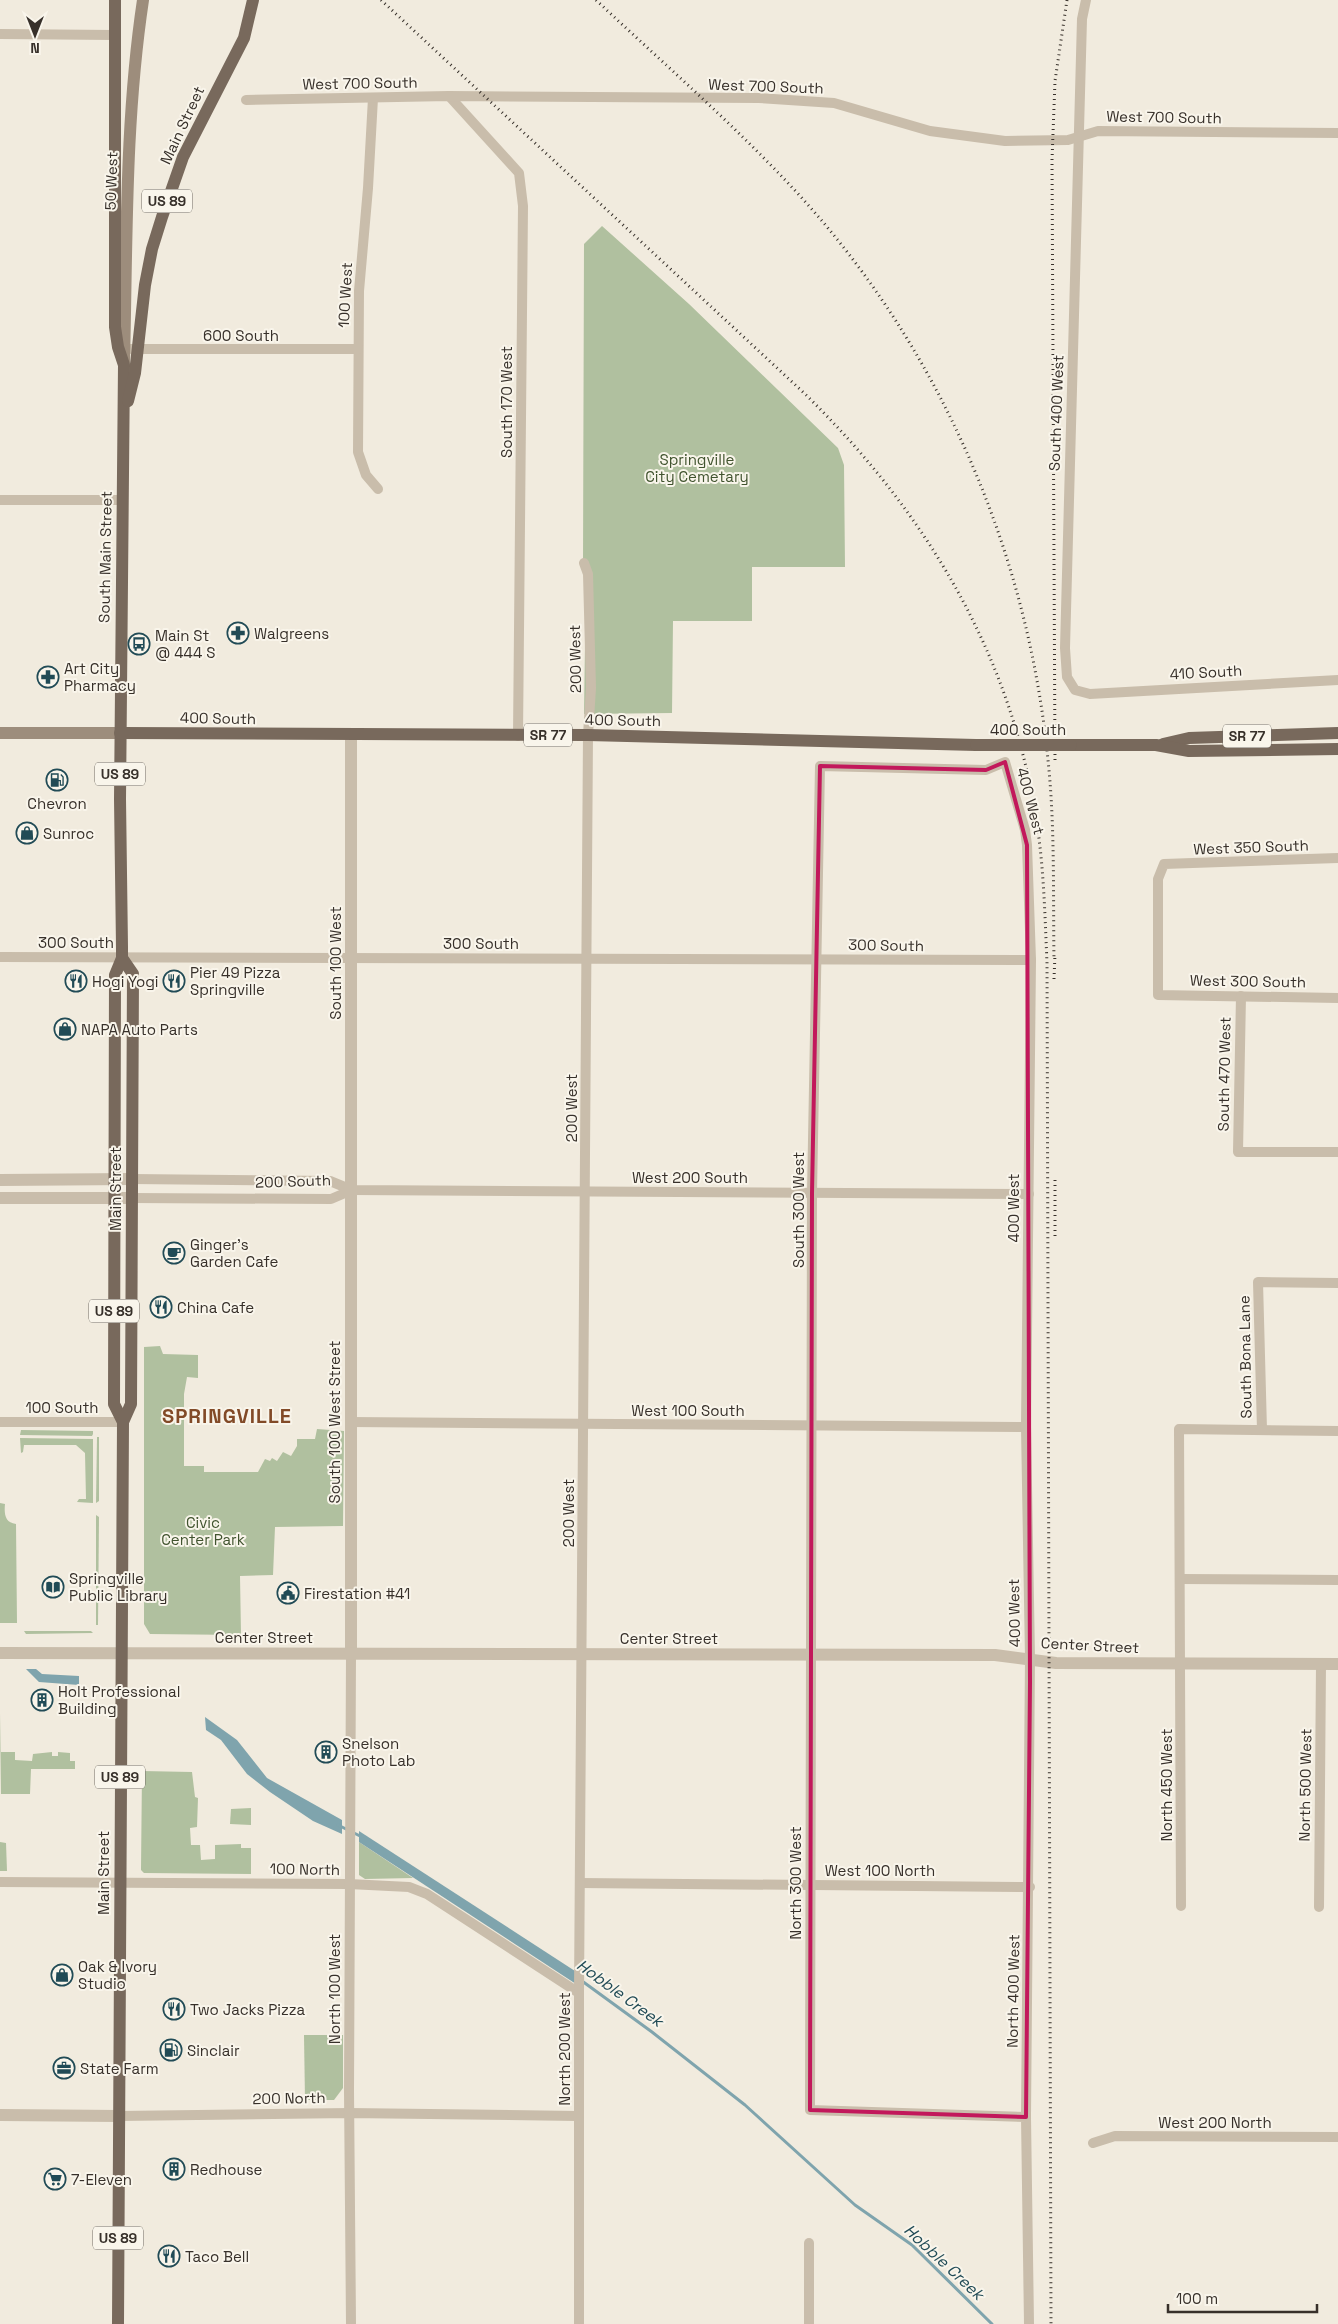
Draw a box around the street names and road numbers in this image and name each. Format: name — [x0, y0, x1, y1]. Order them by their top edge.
street label: West 700 South — [302, 72, 418, 94]
street label: West 700 South — [708, 74, 824, 98]
street label: Main Street — [156, 83, 208, 167]
street label: West 700 South — [1106, 106, 1222, 128]
street label: 50 West — [100, 151, 122, 211]
road number: US 89 — [142, 190, 192, 212]
street label: 100 West — [334, 262, 356, 328]
street label: 600 South — [203, 326, 279, 345]
street label: South 170 West — [497, 346, 516, 458]
street label: South 400 West — [1044, 354, 1068, 471]
street label: South Main Street — [94, 491, 116, 623]
street label: 200 West — [565, 625, 585, 693]
street label: 410 South — [1169, 661, 1243, 683]
street label: 400 South — [180, 708, 256, 728]
street label: 400 South — [585, 710, 661, 730]
street label: 400 South — [990, 720, 1066, 739]
road number: SR 77 — [524, 724, 572, 746]
road number: SR 77 — [1223, 724, 1271, 748]
road number: US 89 — [95, 762, 145, 786]
street label: 400 West — [1013, 765, 1049, 837]
street label: West 350 South — [1193, 835, 1309, 859]
street label: South 100 West — [326, 906, 345, 1020]
street label: 300 South — [38, 933, 114, 952]
street label: 300 South — [443, 934, 519, 953]
street label: 300 South — [848, 935, 924, 955]
street label: West 300 South — [1190, 970, 1306, 992]
street label: South 470 West — [1214, 1016, 1235, 1131]
street label: 200 West — [562, 1074, 581, 1142]
street label: Main Street — [106, 1147, 125, 1231]
street label: South 300 West — [789, 1152, 808, 1268]
street label: West 200 South — [632, 1168, 748, 1187]
street label: 200 South — [255, 1170, 331, 1192]
street label: 400 West — [1004, 1174, 1023, 1242]
street label: South Bona Lane — [1234, 1295, 1256, 1419]
road number: US 89 — [89, 1300, 139, 1322]
street label: South 100 West Street — [325, 1340, 344, 1503]
street label: 100 South — [25, 1398, 99, 1417]
street label: West 100 South — [631, 1401, 745, 1420]
street label: 200 West — [559, 1479, 578, 1547]
street label: 400 West — [1004, 1578, 1024, 1648]
street label: Center Street — [215, 1628, 313, 1647]
street label: Center Street — [620, 1629, 718, 1648]
street label: Center Street — [1040, 1633, 1140, 1657]
street label: North 450 West — [1157, 1728, 1176, 1842]
street label: North 500 West — [1295, 1728, 1315, 1842]
road number: US 89 — [95, 1765, 145, 1788]
street label: North 300 West — [786, 1826, 805, 1940]
street label: Main Street — [94, 1831, 113, 1915]
street label: 100 North — [270, 1859, 340, 1879]
street label: West 100 North — [825, 1861, 935, 1880]
street label: North 100 West — [325, 1934, 344, 2044]
street label: North 400 West — [1003, 1934, 1023, 2048]
street label: North 200 West — [555, 1992, 574, 2106]
street label: 200 North — [252, 2088, 326, 2108]
street label: West 200 North — [1158, 2113, 1272, 2132]
road number: US 89 — [93, 2226, 143, 2250]

